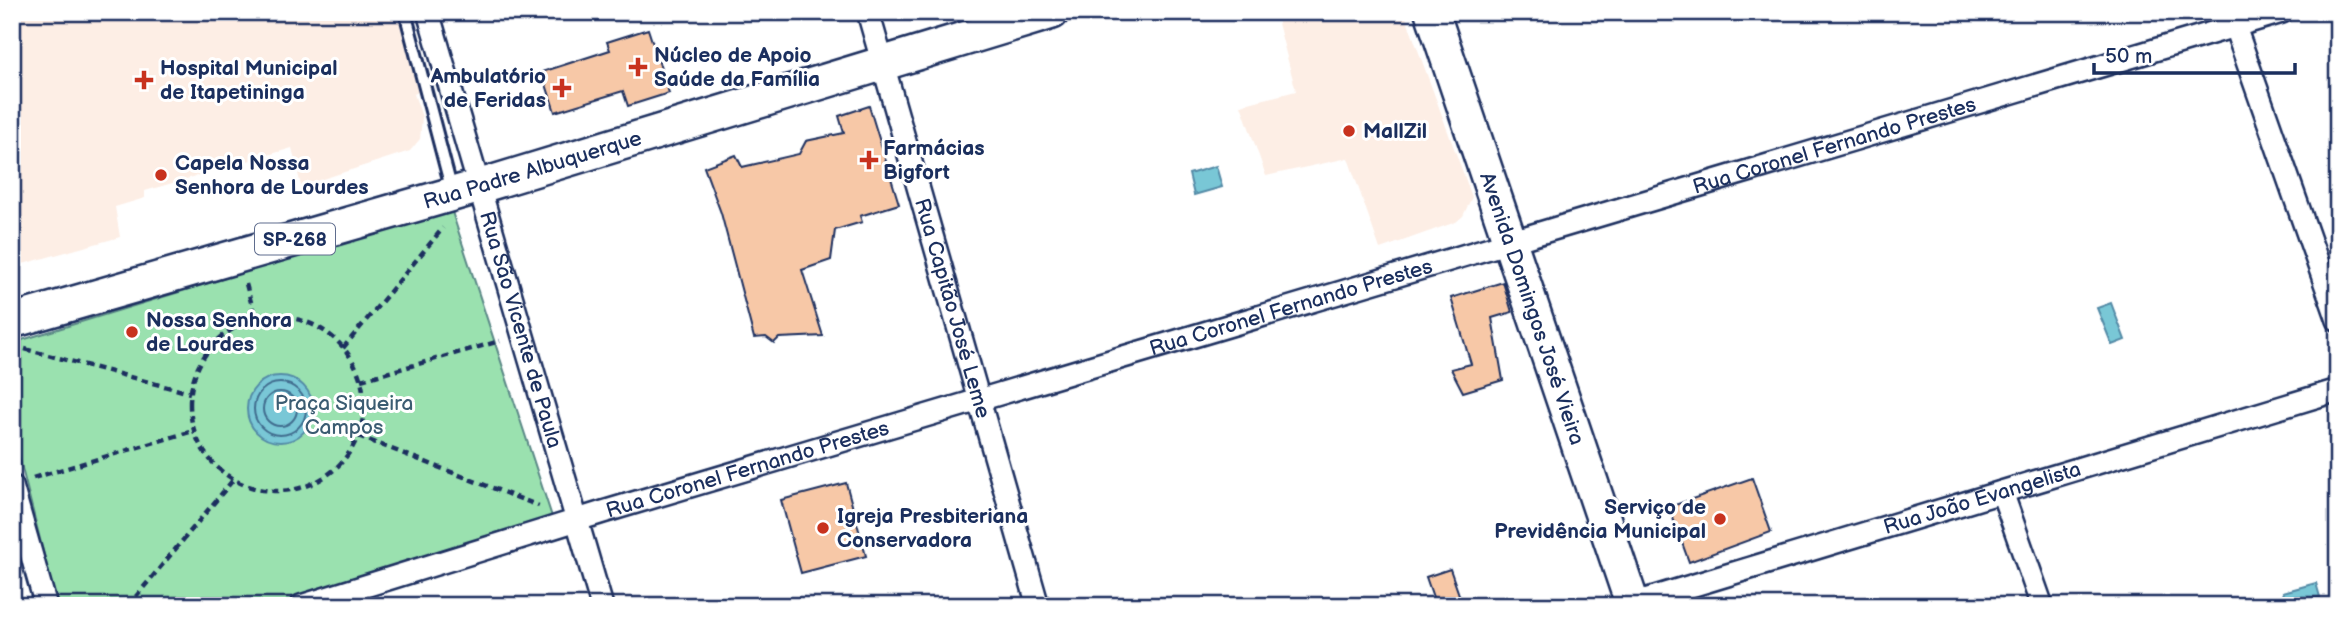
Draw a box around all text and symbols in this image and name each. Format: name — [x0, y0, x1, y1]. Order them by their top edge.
scale bar — [2094, 32, 2296, 76]
place label: Núcleo de Apoio Saúde da Família — [654, 43, 820, 92]
text: 50 m — [2105, 44, 2152, 69]
place label: Hospital Municipal de Itapetininga — [160, 56, 338, 105]
marker: Núcleo de Apoio Saúde da Família — [628, 57, 648, 77]
place label: Ambulatório de Feridas — [430, 64, 546, 113]
marker: Hospital Municipal de Itapetininga — [134, 70, 154, 90]
marker: Ambulatório de Feridas — [552, 78, 572, 98]
street label: Rua Coronel Fernando Prestes — [1690, 92, 1979, 200]
place label: MallZil — [1363, 119, 1427, 144]
marker: MallZil — [1341, 123, 1357, 139]
street label: Rua Padre Albuquerque — [421, 126, 645, 215]
place label: Farmácias Bigfort — [883, 136, 985, 185]
place label: Capela Nossa Senhora de Lourdes — [175, 151, 369, 200]
marker: Farmácias Bigfort — [861, 152, 877, 168]
marker: Capela Nossa Senhora de Lourdes — [153, 167, 169, 183]
street label: Avenida Domingos José Vieira — [1474, 169, 1590, 448]
street label: Rua Capitão José Leme — [909, 195, 996, 421]
street label: Rua São Vicente de Paula — [474, 209, 567, 451]
road number: SP-268 — [255, 224, 335, 255]
street label: Rua Coronel Fernando Prestes — [1147, 254, 1435, 362]
place label: Nossa Senhora de Lourdes — [146, 308, 292, 357]
marker: Nossa Senhora de Lourdes — [124, 324, 140, 340]
park label: Praça Siqueira Campos — [275, 391, 413, 440]
street label: Rua Coronel Fernando Prestes — [603, 416, 892, 523]
street label: Rua João Evangelista — [1880, 457, 2084, 540]
place label: Serviço de Previdência Municipal — [1494, 495, 1706, 544]
place label: Igreja Presbiteriana Conservadora — [837, 504, 1028, 553]
marker: Serviço de Previdência Municipal — [1712, 511, 1728, 527]
marker: Igreja Presbiteriana Conservadora — [815, 520, 831, 536]

